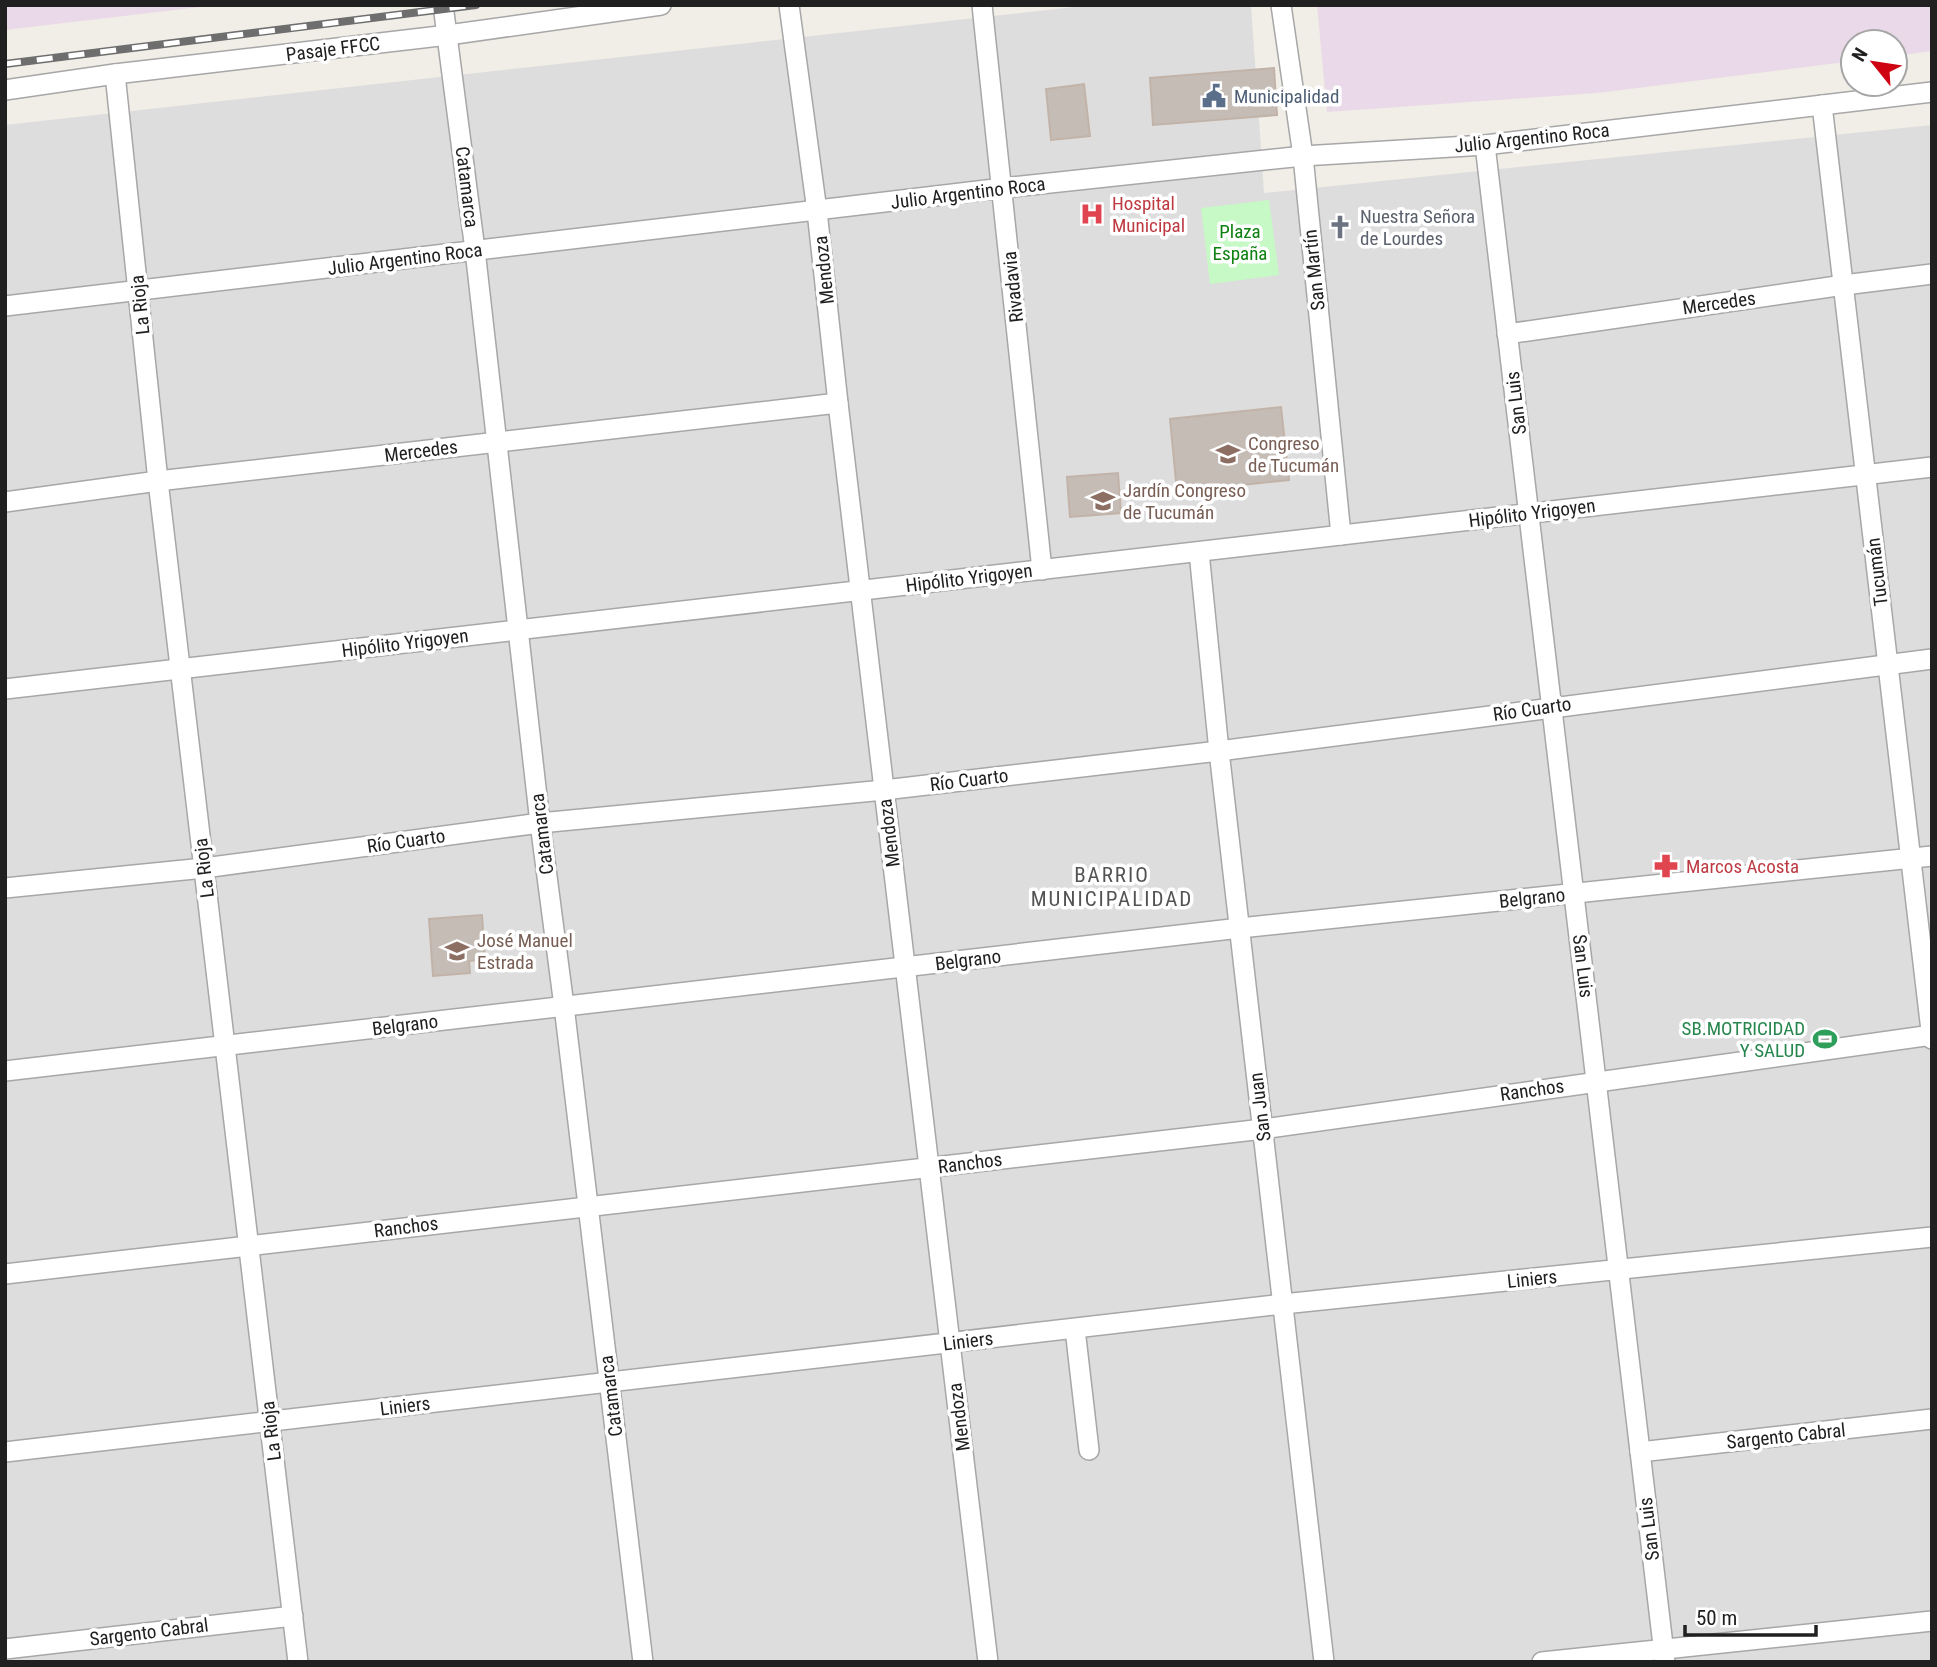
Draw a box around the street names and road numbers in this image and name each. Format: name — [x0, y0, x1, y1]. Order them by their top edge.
street label: Pasaje FFCC — [285, 32, 381, 66]
street label: Julio Argentino Roca — [1453, 118, 1611, 158]
street label: Catamarca — [451, 145, 483, 229]
street label: Julio Argentino Roca — [889, 172, 1047, 214]
street label: San Martín — [1298, 228, 1330, 312]
street label: Mendoza — [809, 235, 839, 305]
street label: Julio Argentino Roca — [326, 238, 484, 280]
street label: Rivadavia — [998, 250, 1028, 324]
street label: La Rioja — [125, 274, 155, 336]
street label: Mercedes — [1681, 286, 1757, 320]
street label: San Luis — [1501, 370, 1531, 436]
street label: Mercedes — [383, 435, 459, 467]
street label: Hipólito Yrigoyen — [1467, 494, 1597, 532]
street label: Tucumán — [1861, 536, 1893, 608]
street label: Hipólito Yrigoyen — [904, 559, 1034, 597]
street label: Hipólito Yrigoyen — [340, 624, 470, 662]
street label: Río Cuarto — [1491, 692, 1573, 726]
street label: Río Cuarto — [929, 764, 1009, 796]
street label: Catamarca — [526, 792, 558, 876]
street label: Mendoza — [873, 797, 905, 869]
street label: Río Cuarto — [365, 824, 447, 858]
street label: La Rioja — [189, 837, 219, 899]
street label: Belgrano — [1498, 883, 1566, 913]
street label: San Luis — [1568, 933, 1598, 999]
street label: Belgrano — [934, 945, 1002, 975]
street label: Belgrano — [371, 1010, 439, 1040]
street label: San Juan — [1244, 1071, 1276, 1143]
street label: Ranchos — [1498, 1074, 1566, 1106]
street label: Ranchos — [937, 1148, 1003, 1178]
street label: Ranchos — [373, 1212, 439, 1242]
street label: Liniers — [1506, 1265, 1558, 1293]
street label: Liniers — [942, 1327, 994, 1355]
street label: Catamarca — [595, 1354, 627, 1438]
street label: Mendoza — [943, 1381, 975, 1453]
street label: Liniers — [379, 1392, 431, 1420]
street label: La Rioja — [256, 1400, 286, 1462]
street label: Sargento Cabral — [1725, 1418, 1847, 1454]
street label: San Luis — [1634, 1496, 1664, 1562]
street label: Sargento Cabral — [88, 1613, 210, 1651]

